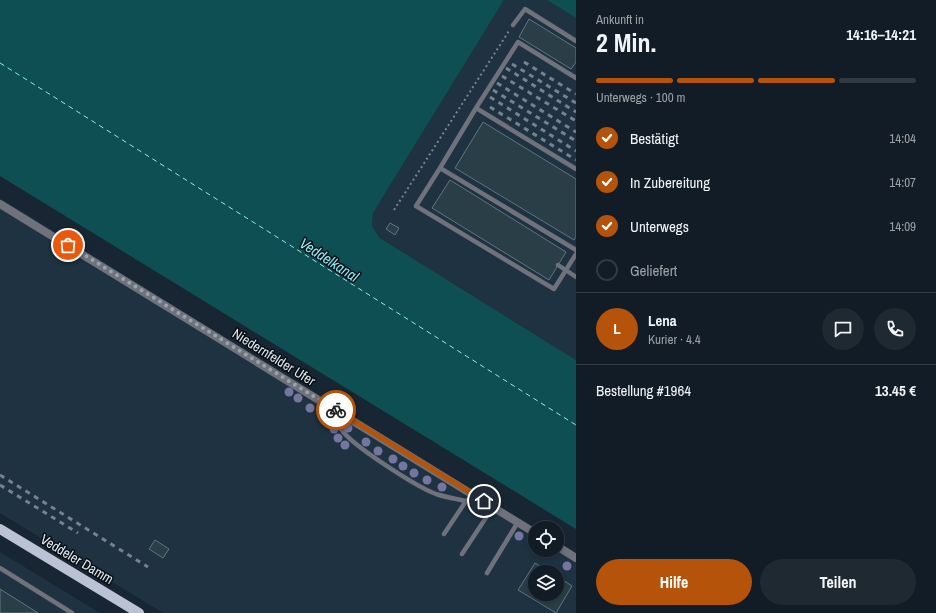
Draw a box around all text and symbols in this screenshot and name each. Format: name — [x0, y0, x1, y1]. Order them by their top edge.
text: Ankunft in — [596, 11, 644, 28]
text: 14:16–14:21 — [846, 24, 916, 45]
text: 2 Min. — [596, 25, 656, 60]
text: Unterwegs · 100 m — [596, 89, 685, 106]
icon: check — [596, 127, 618, 149]
text: Bestätigt — [630, 128, 679, 149]
text: 14:04 — [889, 130, 916, 147]
icon: check — [596, 171, 618, 193]
text: In Zubereitung — [630, 172, 710, 193]
text: 14:07 — [889, 174, 916, 191]
icon: check — [596, 215, 618, 237]
text: Unterwegs — [630, 216, 689, 237]
text: 14:09 — [889, 218, 916, 235]
pin — [51, 228, 85, 262]
water label: Veddelkanal — [296, 233, 363, 287]
icon: bag — [57, 234, 79, 256]
text: Geliefert — [630, 260, 677, 281]
button: chat — [822, 308, 864, 350]
button: phone — [874, 308, 916, 350]
text: Lena — [648, 310, 677, 331]
text: L — [613, 318, 621, 339]
street label: Niedernfelder Ufer — [229, 324, 319, 390]
text: Kurier · 4.4 — [648, 331, 701, 348]
text: Bestellung #1964 — [596, 380, 691, 401]
text: 13.45 € — [875, 380, 916, 401]
courier — [316, 390, 356, 430]
icon: bike — [325, 399, 347, 421]
pin — [467, 484, 501, 518]
icon: home — [473, 490, 495, 512]
map controls — [528, 521, 564, 601]
button: locate — [528, 521, 564, 557]
street label: Veddeler Damm — [37, 530, 117, 588]
button: Hilfe — [596, 559, 752, 605]
button: Teilen — [760, 559, 916, 605]
button: layers — [528, 565, 564, 601]

